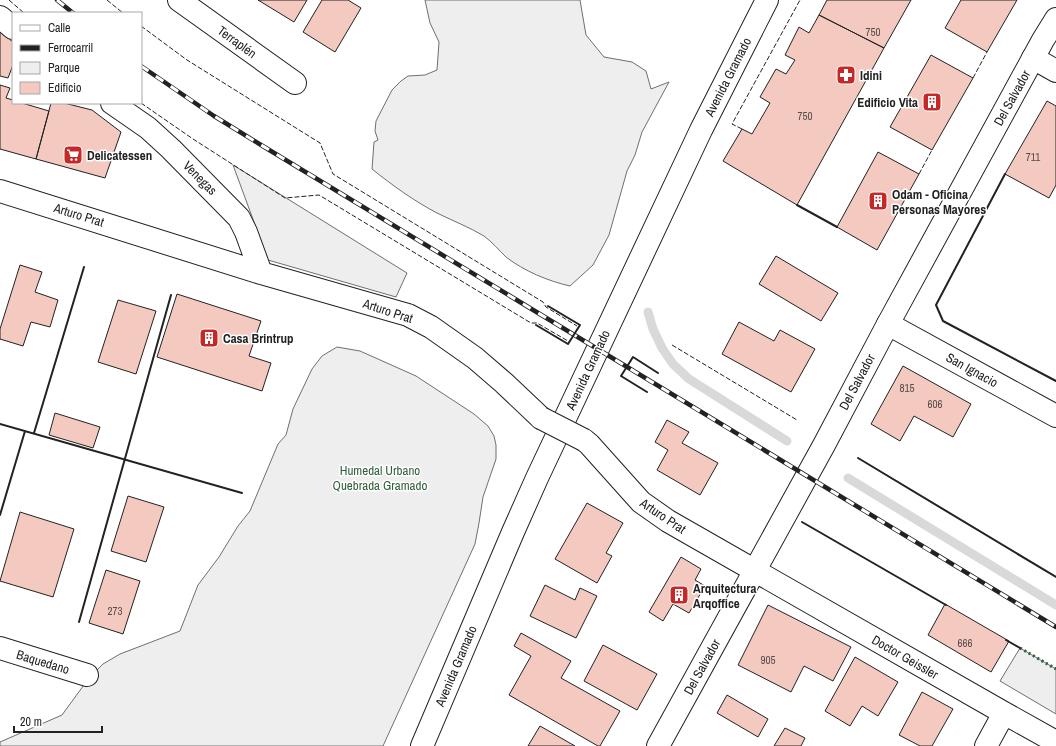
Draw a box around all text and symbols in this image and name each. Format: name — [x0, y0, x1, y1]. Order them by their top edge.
legend — [12, 12, 142, 104]
text: Calle — [48, 20, 70, 36]
street label: Terraplén — [214, 22, 260, 62]
house number: 750 — [865, 25, 881, 39]
street label: Avenida Gramado — [700, 35, 755, 120]
text: Ferrocarril — [48, 40, 93, 56]
text: Parque — [48, 60, 80, 76]
pharmacy icon: Idini — [835, 64, 857, 86]
place label: Idini — [860, 67, 882, 84]
street label: Del Salvador — [990, 67, 1034, 129]
text: Edificio — [48, 80, 81, 96]
building icon: Edificio Vita — [921, 91, 943, 113]
place label: Edificio Vita — [857, 94, 918, 111]
house number: 750 — [797, 109, 813, 123]
supermarket icon: Delicatessen — [62, 144, 84, 166]
place label: Delicatessen — [87, 147, 152, 164]
house number: 711 — [1026, 150, 1040, 164]
street label: Venegas — [179, 157, 221, 199]
place label: Odam - Oficina Personas Mayores — [892, 186, 986, 218]
building icon: Odam - Oficina Personas Mayores — [867, 190, 889, 212]
street label: Arturo Prat — [51, 199, 106, 231]
street label: Arturo Prat — [360, 295, 415, 327]
building icon: Casa Brintrup — [198, 327, 220, 349]
street label: Avenida Gramado — [562, 327, 614, 414]
place label: Casa Brintrup — [223, 330, 294, 347]
street label: San Ignacio — [943, 349, 1001, 391]
street label: Del Salvador — [835, 351, 879, 413]
house number: 815 — [899, 381, 915, 395]
house number: 606 — [927, 397, 943, 411]
park label: Humedal Urbano Quebrada Gramado — [333, 462, 427, 494]
street label: Arturo Prat — [636, 494, 689, 537]
place label: Arquitectura Arqoffice — [693, 580, 756, 612]
building icon: Arquitectura Arqoffice — [668, 584, 690, 606]
house number: 273 — [107, 604, 123, 618]
street label: Avenida Gramado — [431, 623, 481, 710]
street label: Doctor Geissler — [869, 631, 942, 683]
street label: Del Salvador — [680, 636, 724, 698]
house number: 666 — [957, 636, 973, 650]
street label: Baquedano — [14, 646, 72, 678]
house number: 905 — [760, 653, 776, 667]
scale bar — [14, 708, 102, 734]
text: 20 m — [20, 714, 42, 730]

